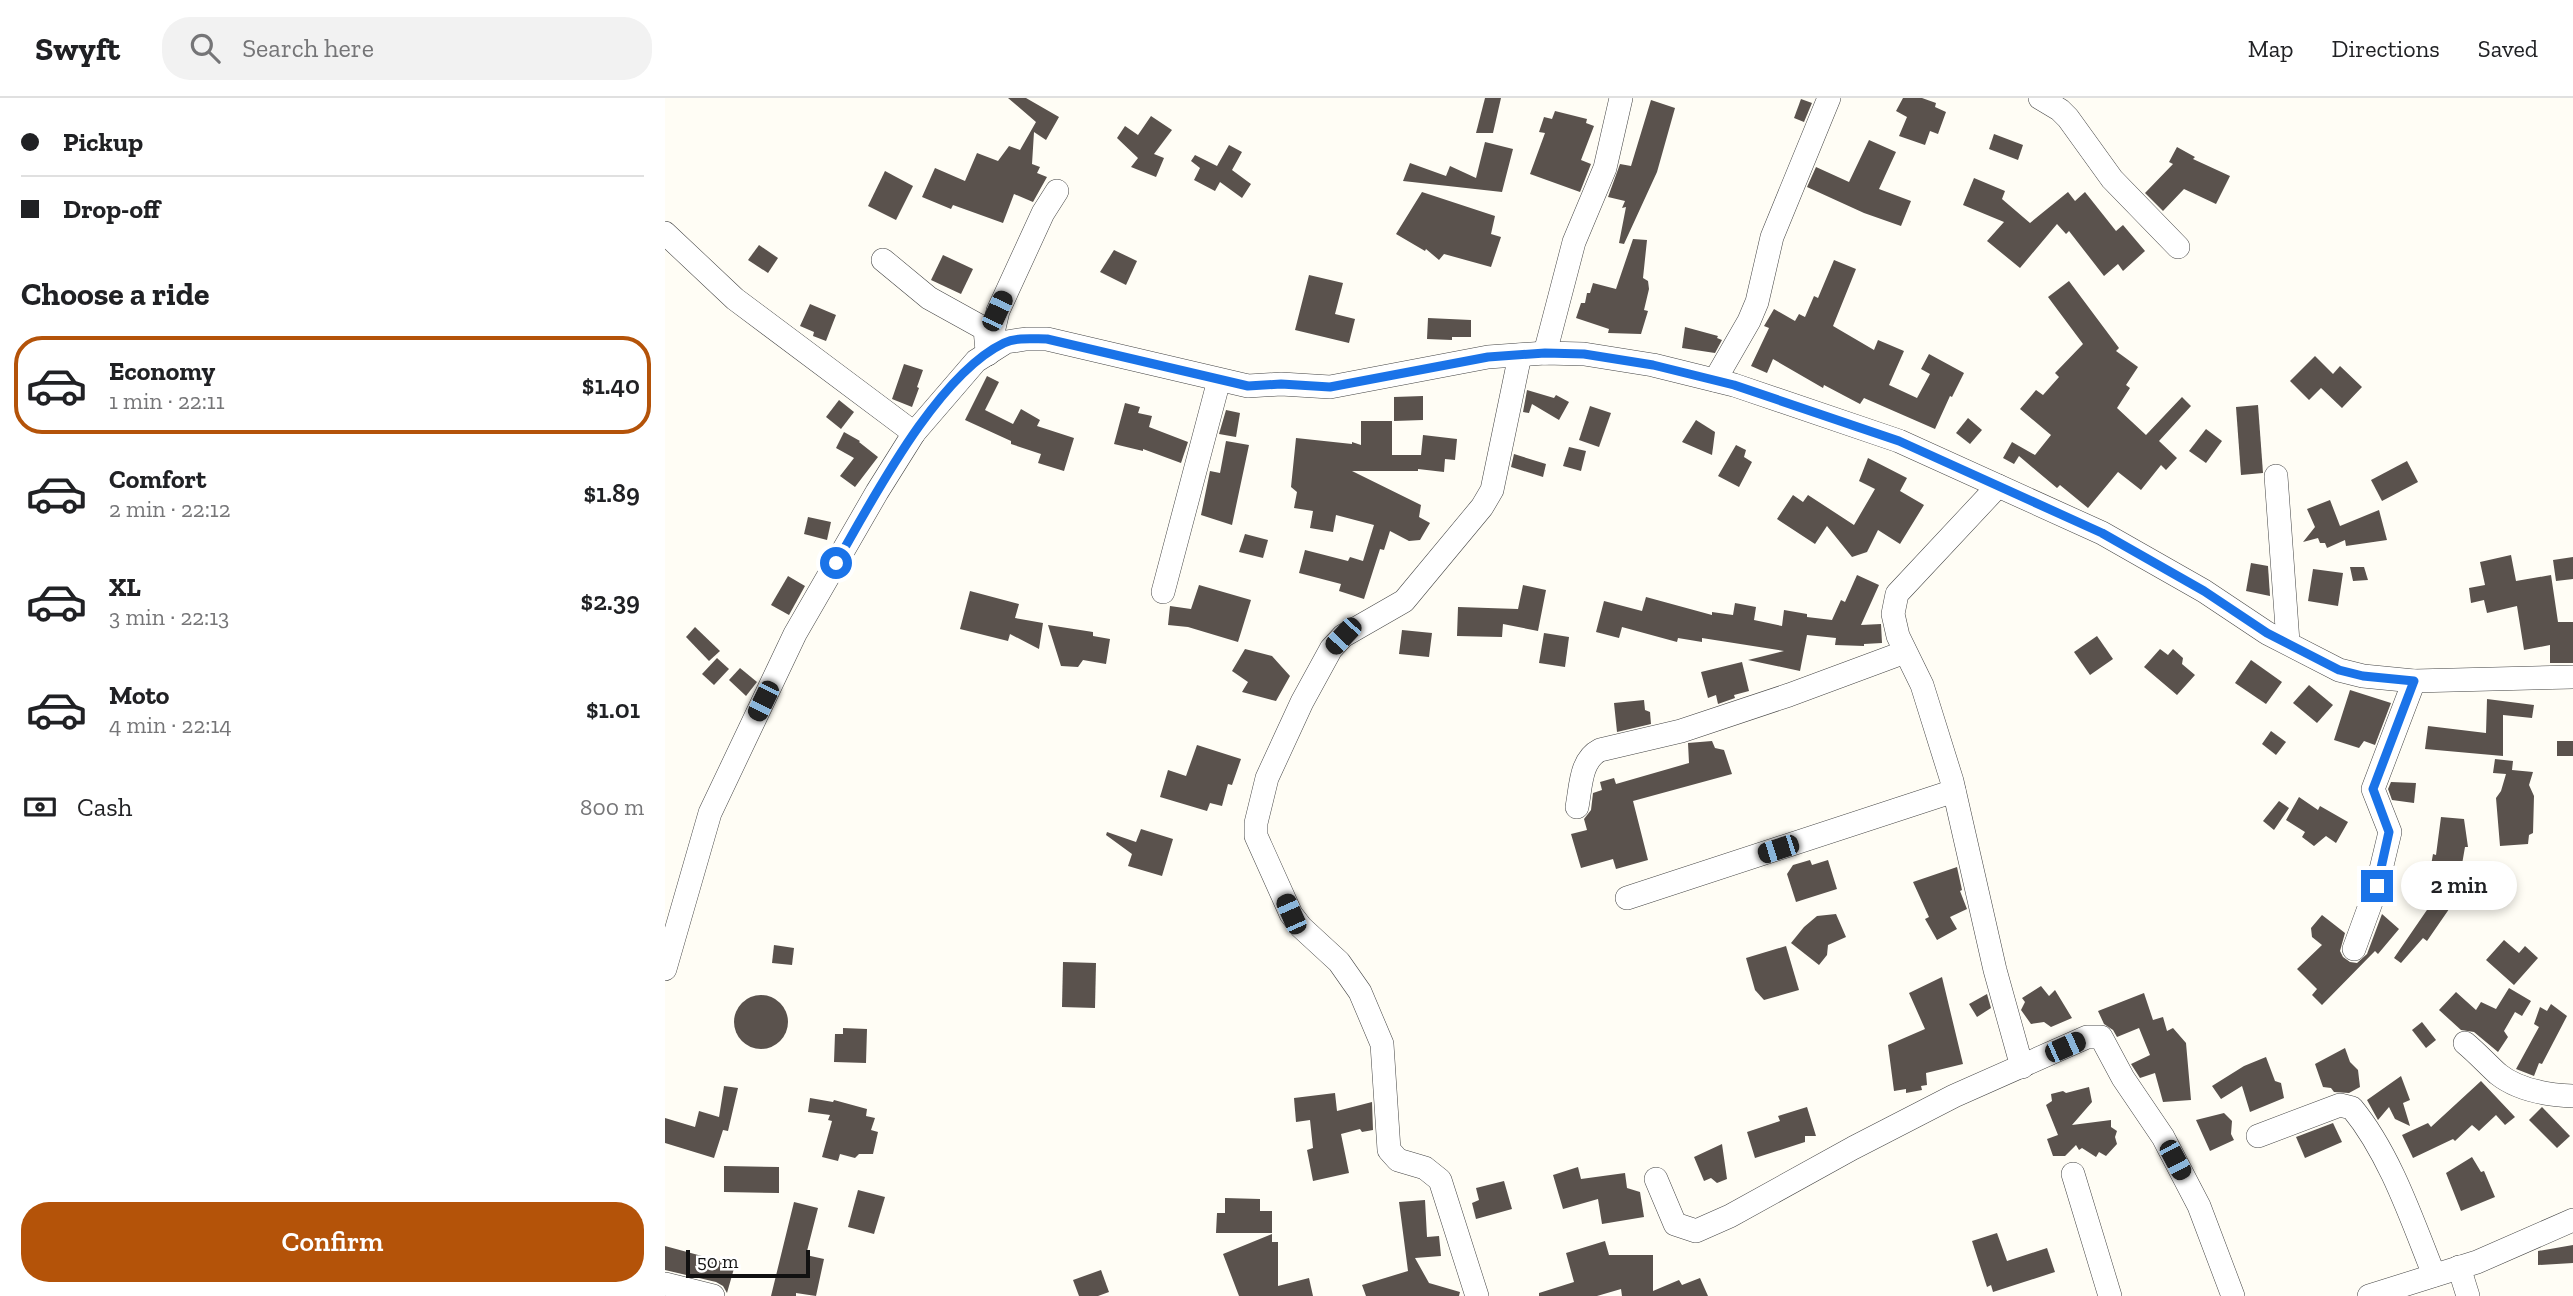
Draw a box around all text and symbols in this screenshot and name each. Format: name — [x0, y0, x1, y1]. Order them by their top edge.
search box — [162, 17, 652, 80]
text: Swyft — [35, 29, 120, 68]
icon: search — [186, 29, 224, 67]
text: Search here — [242, 32, 374, 64]
text: Map — [2248, 34, 2294, 63]
text: Directions — [2332, 34, 2440, 63]
text: Saved — [2478, 34, 2538, 63]
text: Pickup — [63, 126, 143, 158]
text: Drop-off — [63, 193, 160, 225]
text: Choose a ride — [21, 275, 209, 313]
car — [979, 288, 1016, 334]
icon: car — [25, 354, 88, 417]
text: Economy — [109, 355, 215, 387]
text: $1.40 — [582, 369, 640, 401]
text: 1 min · 22:11 — [109, 387, 225, 415]
icon: car — [25, 462, 88, 525]
text: Comfort — [109, 463, 206, 495]
text: $1.89 — [583, 477, 640, 509]
text: 2 min · 22:12 — [109, 495, 231, 523]
route start — [820, 547, 852, 579]
icon: car — [25, 570, 88, 633]
text: XL — [109, 571, 141, 603]
text: $2.39 — [581, 585, 640, 617]
text: 3 min · 22:13 — [109, 603, 229, 631]
car — [1321, 613, 1366, 659]
icon: car — [25, 678, 88, 741]
car — [745, 678, 782, 724]
text: Moto — [109, 679, 169, 711]
text: $1.01 — [586, 693, 640, 725]
text: 4 min · 22:14 — [109, 711, 232, 739]
icon: cash — [21, 788, 59, 826]
text: Cash — [77, 791, 132, 823]
text: 800 m — [580, 793, 644, 821]
car — [1755, 833, 1802, 865]
callout: 2 min — [2401, 862, 2517, 910]
route end — [2361, 870, 2393, 902]
text: 2 min — [2430, 871, 2488, 899]
car — [1273, 891, 1310, 937]
car — [2042, 1029, 2089, 1065]
car — [2156, 1137, 2195, 1183]
button: Confirm — [21, 1202, 644, 1282]
scale bar — [686, 1247, 810, 1279]
text: 50 m — [697, 1250, 738, 1273]

